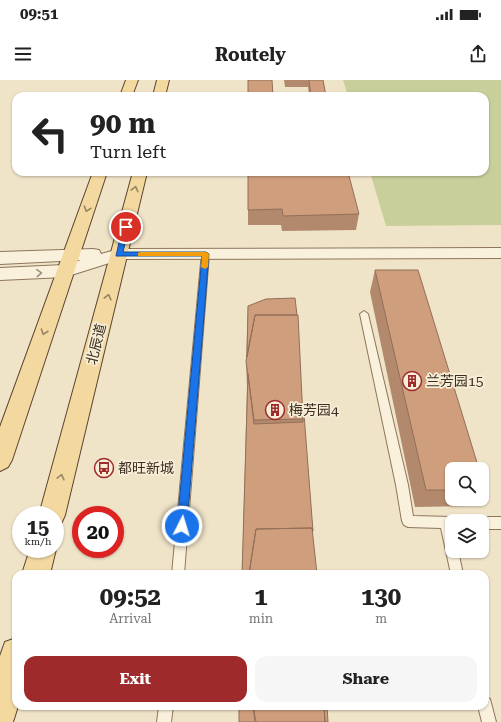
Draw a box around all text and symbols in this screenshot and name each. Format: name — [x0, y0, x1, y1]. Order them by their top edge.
text: 09:51 — [20, 5, 58, 23]
icon: menu — [12, 43, 34, 65]
icon: share — [467, 43, 489, 65]
text: Routely — [215, 44, 286, 65]
text: 90 m — [90, 107, 155, 140]
icon: left — [24, 108, 76, 160]
text: Turn left — [90, 141, 166, 162]
one-way arrow — [130, 186, 139, 193]
one-way arrow — [83, 205, 91, 212]
pin — [109, 210, 143, 244]
icon: arrive — [115, 216, 137, 238]
one-way arrow — [36, 268, 42, 277]
one-way arrow — [103, 294, 111, 300]
street label: 北辰道 — [83, 322, 109, 366]
one-way arrow — [40, 328, 49, 335]
building icon: 兰芳园15 — [401, 370, 423, 392]
place label: 兰芳园15 — [426, 373, 484, 389]
building icon: 梅芳园4 — [264, 399, 286, 421]
place label: 梅芳园4 — [289, 402, 339, 418]
bus stop icon: 都旺新城 — [93, 457, 115, 479]
place label: 都旺新城 — [118, 460, 174, 476]
map controls — [445, 462, 489, 558]
button: search — [445, 462, 489, 506]
one-way arrow — [56, 474, 65, 481]
position arrow — [161, 505, 203, 547]
speed limit sign: 20 — [72, 506, 124, 558]
button: layers — [445, 514, 489, 558]
text: 15 — [27, 515, 49, 539]
text: km/h — [25, 536, 51, 547]
text: 09:52 — [100, 583, 161, 611]
text: 1 — [254, 583, 268, 611]
text: 130 — [361, 583, 401, 611]
text: Arrival — [109, 611, 152, 626]
text: min — [249, 611, 273, 626]
text: m — [375, 611, 387, 626]
button: Exit — [24, 656, 247, 702]
button: Share — [255, 656, 477, 702]

